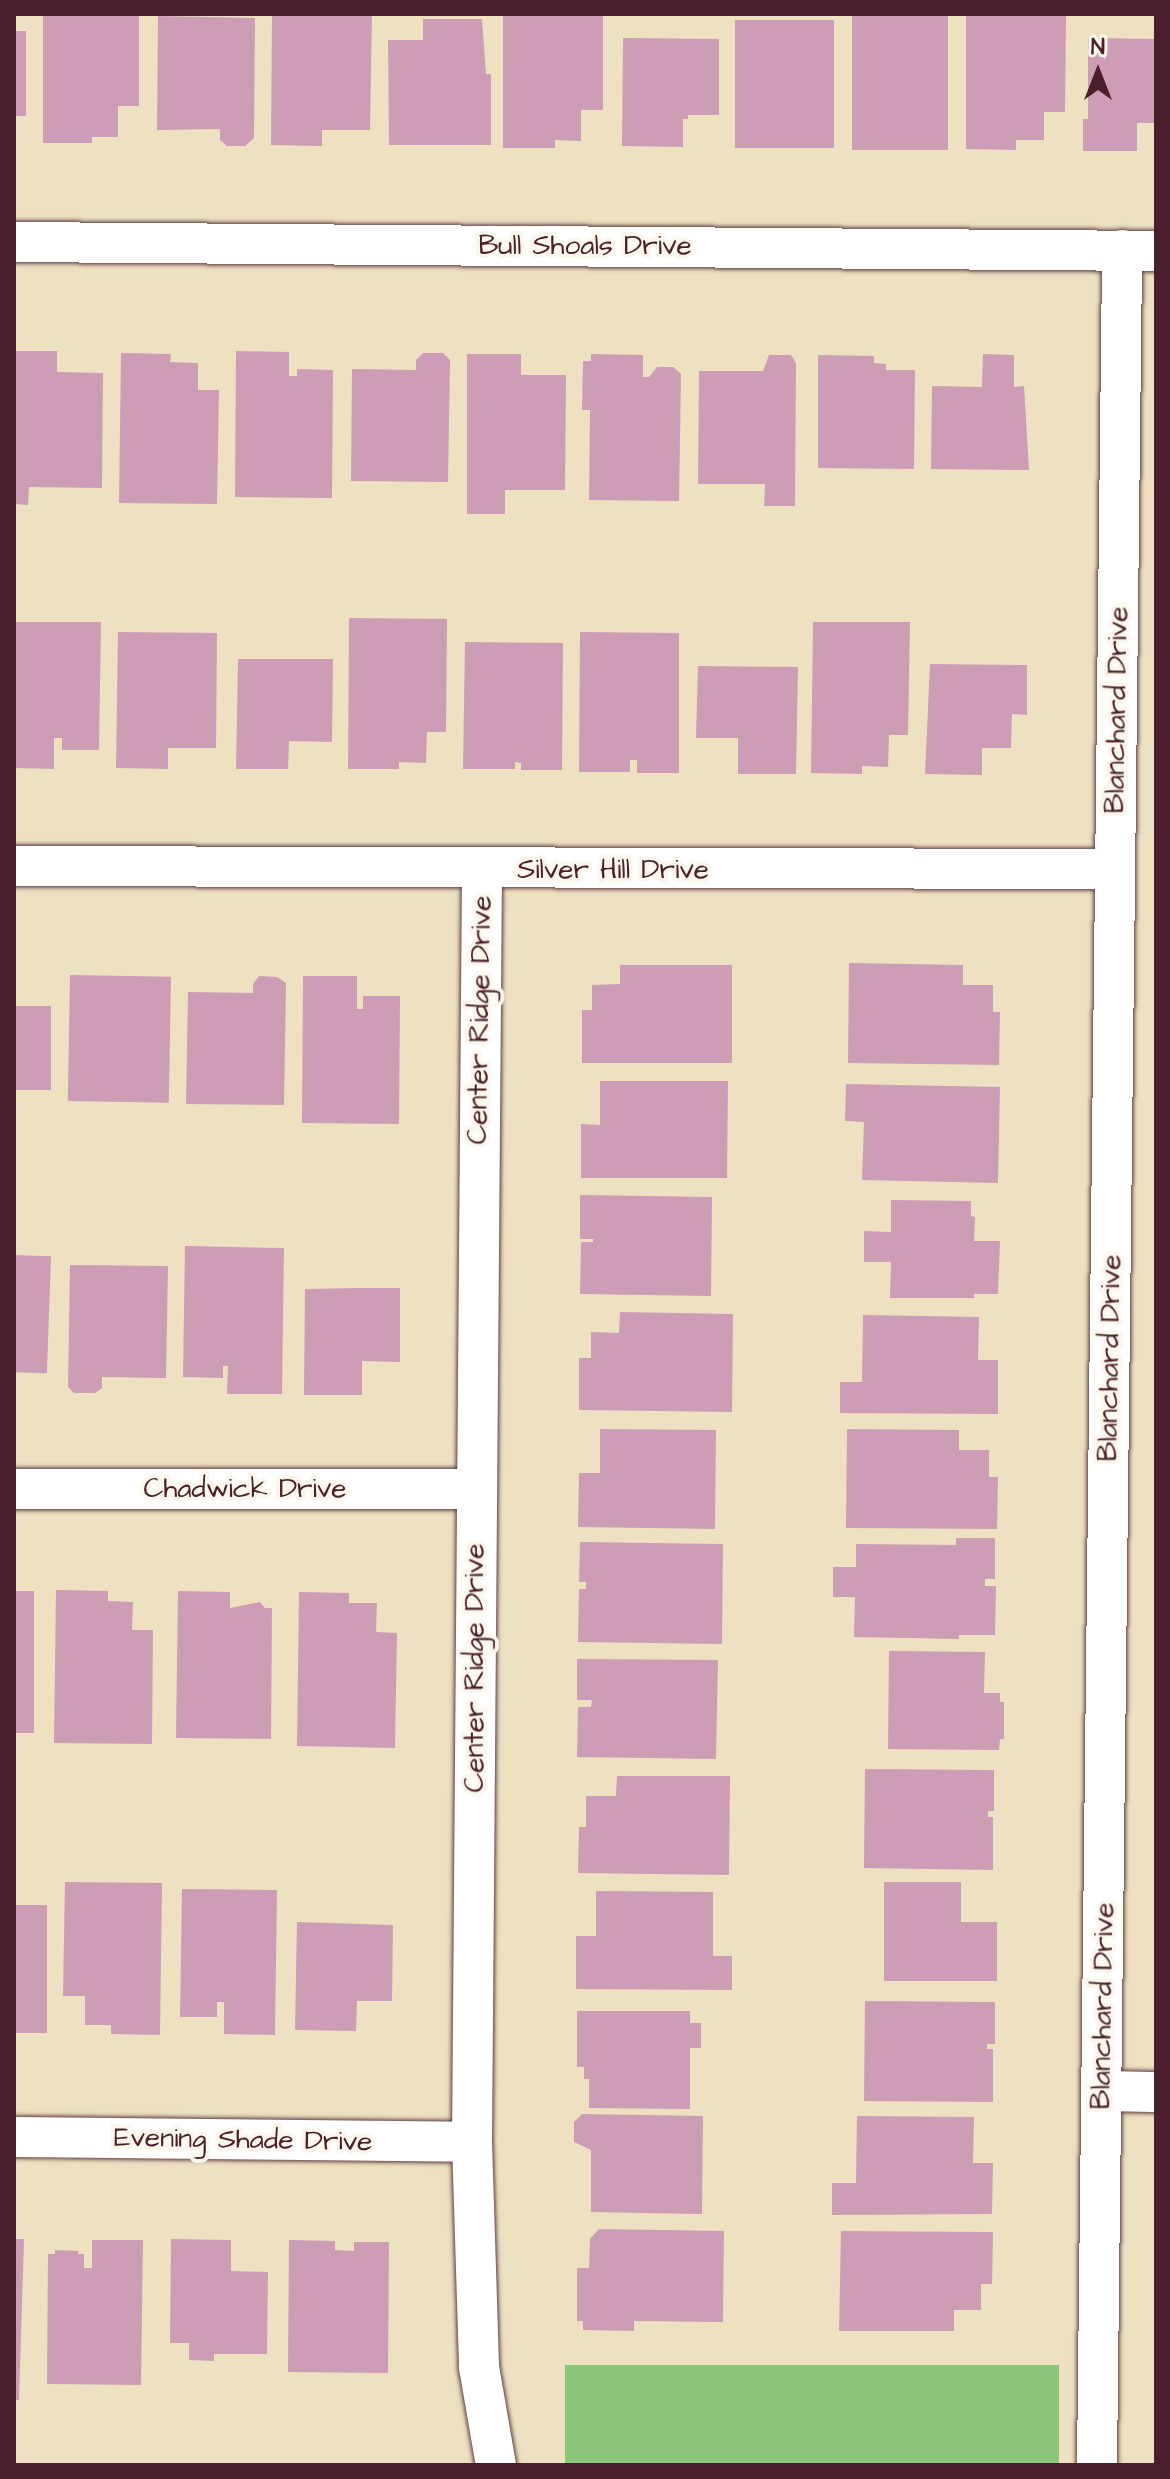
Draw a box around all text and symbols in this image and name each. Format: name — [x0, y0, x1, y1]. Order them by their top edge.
north arrow — [1058, 32, 1138, 112]
text: N — [1091, 32, 1105, 63]
street label: Bull Shoals Drive — [478, 229, 692, 263]
street label: Blanchard Drive — [1098, 606, 1136, 814]
street label: Silver Hill Drive — [517, 853, 709, 887]
street label: Center Ridge Drive — [461, 895, 499, 1145]
street label: Blanchard Drive — [1091, 1254, 1129, 1462]
street label: Chadwick Drive — [144, 1472, 346, 1506]
street label: Center Ridge Drive — [458, 1544, 492, 1792]
street label: Blanchard Drive — [1084, 1902, 1122, 2110]
street label: Evening Shade Drive — [113, 2121, 373, 2159]

